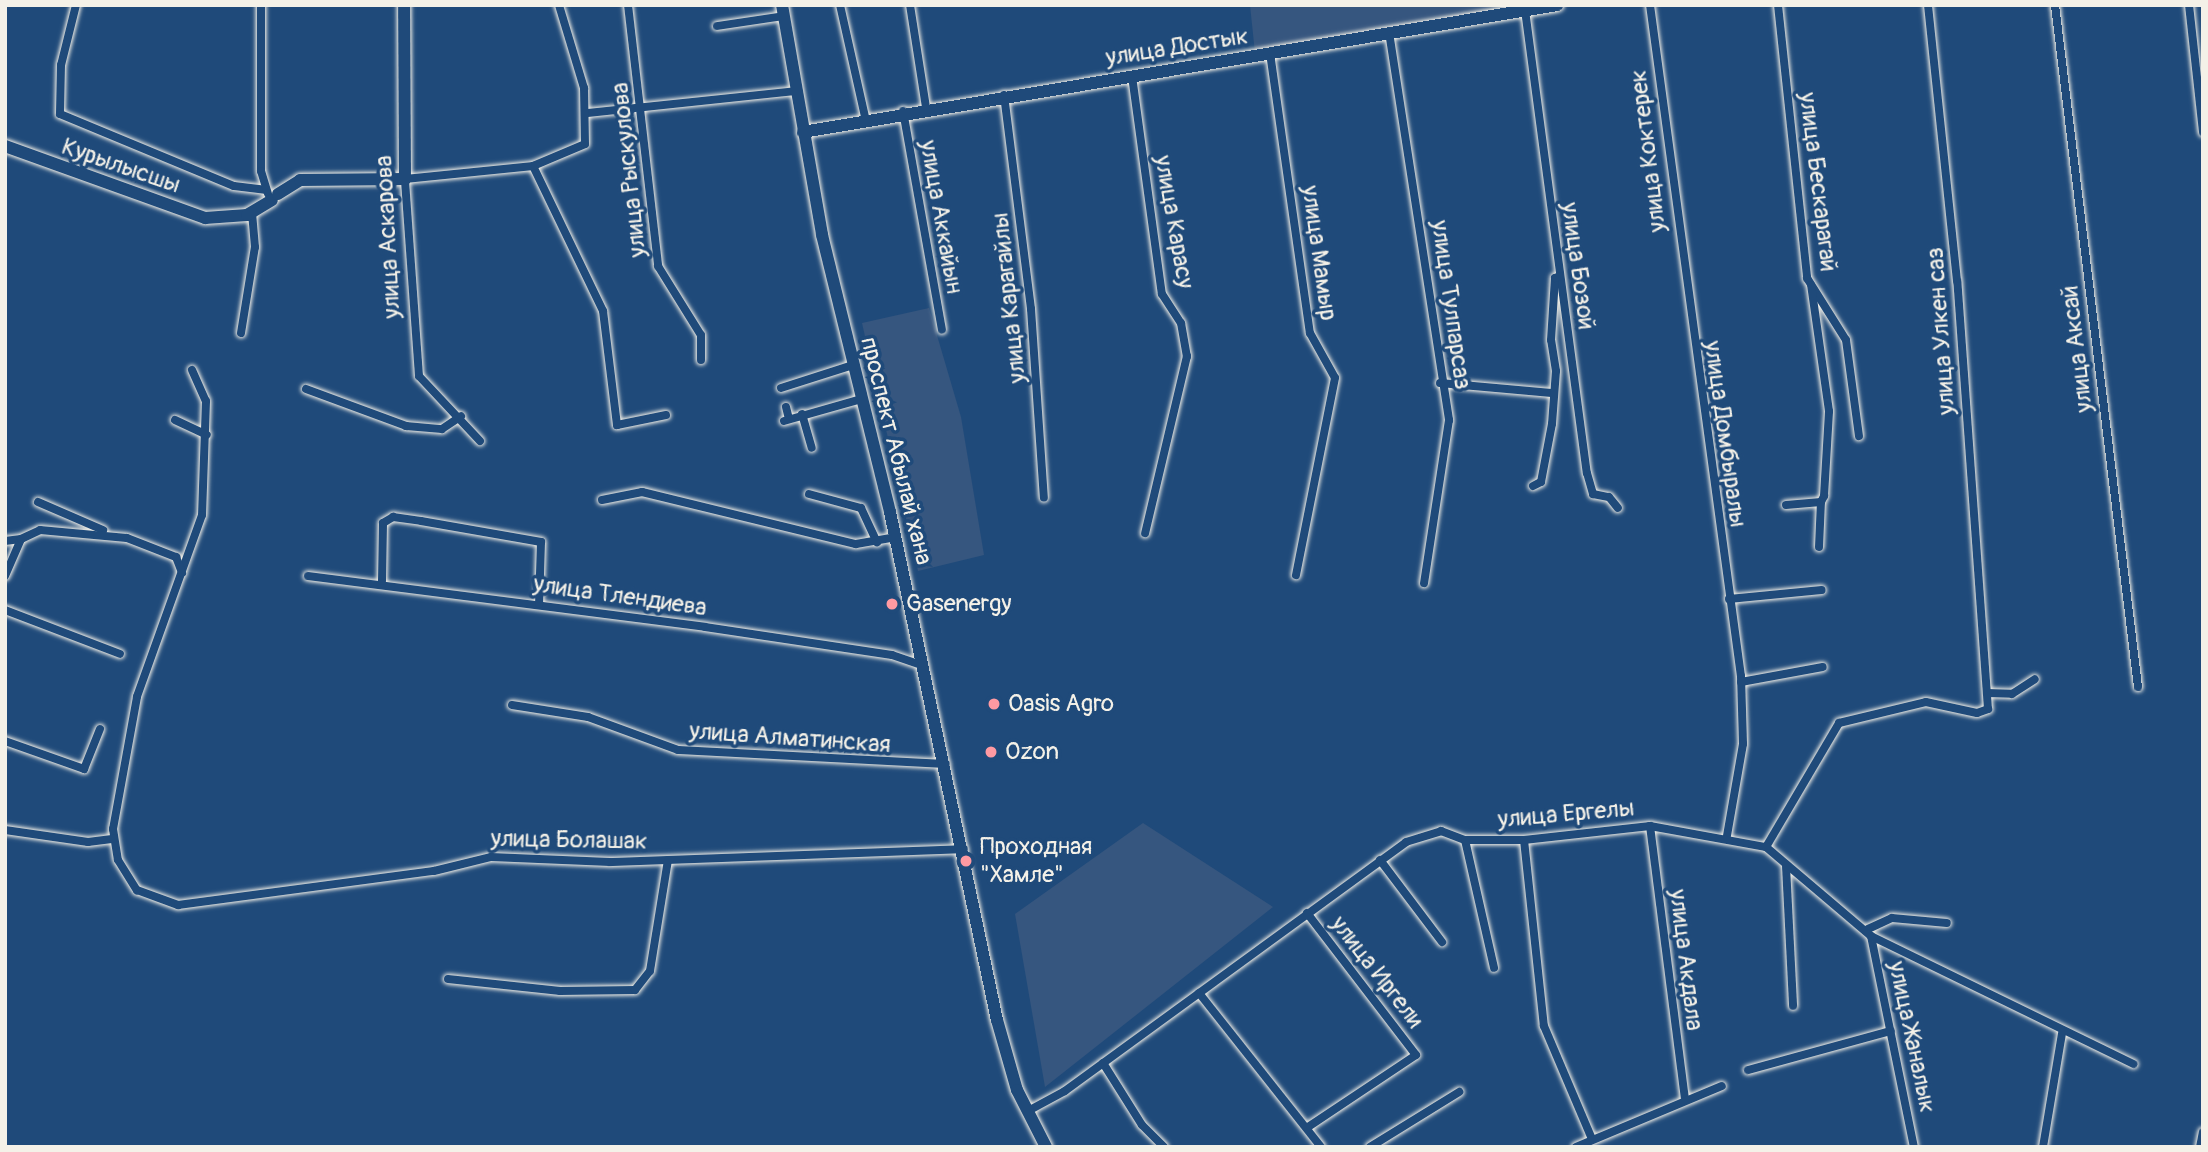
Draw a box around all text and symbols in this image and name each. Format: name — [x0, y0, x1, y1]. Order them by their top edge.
street label: улица Достык — [1104, 22, 1250, 72]
street label: улица Коктерек — [1624, 68, 1672, 234]
street label: улица Рыскулова — [605, 81, 653, 259]
street label: улица Бескарагай — [1793, 91, 1843, 273]
street label: Курылысшы — [58, 132, 184, 200]
street label: улица Аккайын — [913, 138, 969, 296]
street label: улица Карасу — [1148, 153, 1200, 291]
street label: улица Аскарова — [369, 155, 407, 319]
street label: улица Мамыр — [1295, 184, 1343, 322]
street label: улица Бозой — [1555, 201, 1601, 331]
street label: улица Карагайлы — [986, 211, 1032, 385]
street label: улица Тулпарсаз — [1425, 218, 1477, 392]
street label: улица Улкен саз — [1921, 246, 1961, 416]
street label: улица Аксай — [2055, 284, 2099, 414]
street label: проспект Абылай хана — [854, 334, 938, 568]
street label: улица Домбыралы — [1698, 339, 1752, 529]
street label: улица Тлендиева — [532, 570, 708, 622]
place label: Gasenergy — [906, 590, 1011, 618]
marker: Gasenergy — [884, 596, 900, 612]
place label: Oasis Agro — [1008, 690, 1114, 718]
marker: Oasis Agro — [986, 696, 1002, 712]
street label: улица Алматинская — [688, 717, 892, 759]
place label: Ozon — [1005, 738, 1059, 766]
marker: Ozon — [983, 744, 999, 760]
street label: улица Ергелы — [1497, 794, 1635, 834]
street label: улица Болашак — [490, 824, 648, 856]
place label: Проходная "Хамле" — [980, 833, 1092, 889]
marker: Проходная "Хамле" — [958, 853, 974, 869]
street label: улица Акдала — [1663, 888, 1709, 1032]
street label: улица Иргели — [1324, 910, 1430, 1034]
street label: улица Жаналык — [1882, 959, 1942, 1115]

